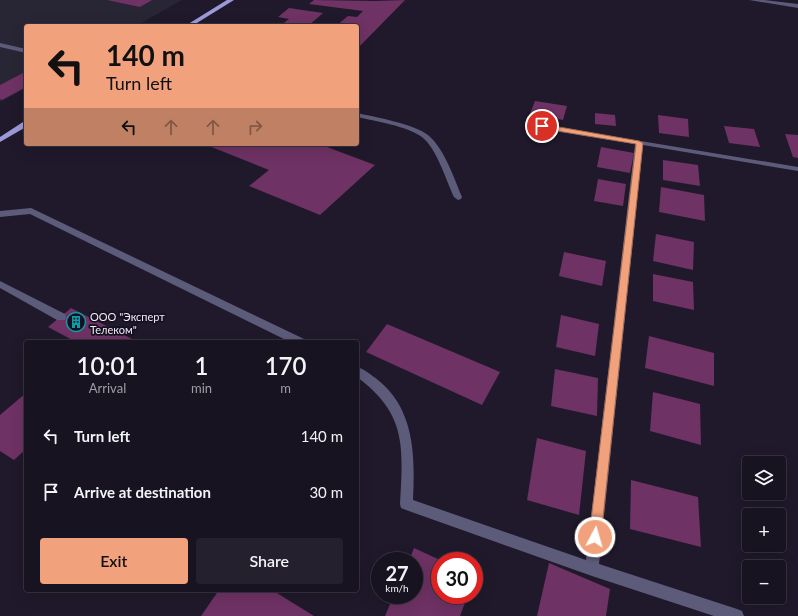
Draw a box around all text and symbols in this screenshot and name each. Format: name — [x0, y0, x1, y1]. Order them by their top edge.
text: 140 m — [106, 38, 185, 72]
icon: left — [40, 40, 92, 92]
text: Turn left — [106, 72, 172, 94]
pin — [525, 109, 559, 143]
icon: arrive — [531, 115, 553, 137]
icon: left — [118, 116, 140, 138]
icon: ahead — [160, 116, 182, 138]
icon: ahead — [202, 116, 224, 138]
icon: right — [244, 116, 266, 138]
place label: ООО "Эксперт Телеком" — [90, 310, 165, 336]
building icon: ООО "Эксперт Телеком" — [65, 311, 87, 333]
text: 10:01 — [77, 351, 138, 380]
text: 1 — [195, 351, 208, 380]
text: 170 — [265, 351, 306, 380]
text: Arrival — [89, 380, 126, 396]
text: min — [191, 380, 212, 396]
text: m — [280, 380, 291, 396]
icon: left — [40, 425, 62, 447]
text: Turn left — [74, 427, 130, 445]
text: 140 m — [301, 427, 343, 445]
map controls — [742, 456, 786, 604]
button: layers — [742, 456, 786, 500]
icon: arrive — [40, 481, 62, 503]
text: Arrive at destination — [74, 483, 211, 501]
text: 30 m — [309, 483, 343, 501]
button: + — [742, 508, 786, 552]
position arrow — [574, 516, 616, 558]
button: Exit — [40, 538, 188, 584]
button: Share — [196, 538, 343, 584]
speed limit sign: 30 — [431, 552, 483, 604]
button: − — [742, 560, 786, 604]
text: 27 — [385, 561, 409, 585]
text: km/h — [385, 582, 409, 594]

